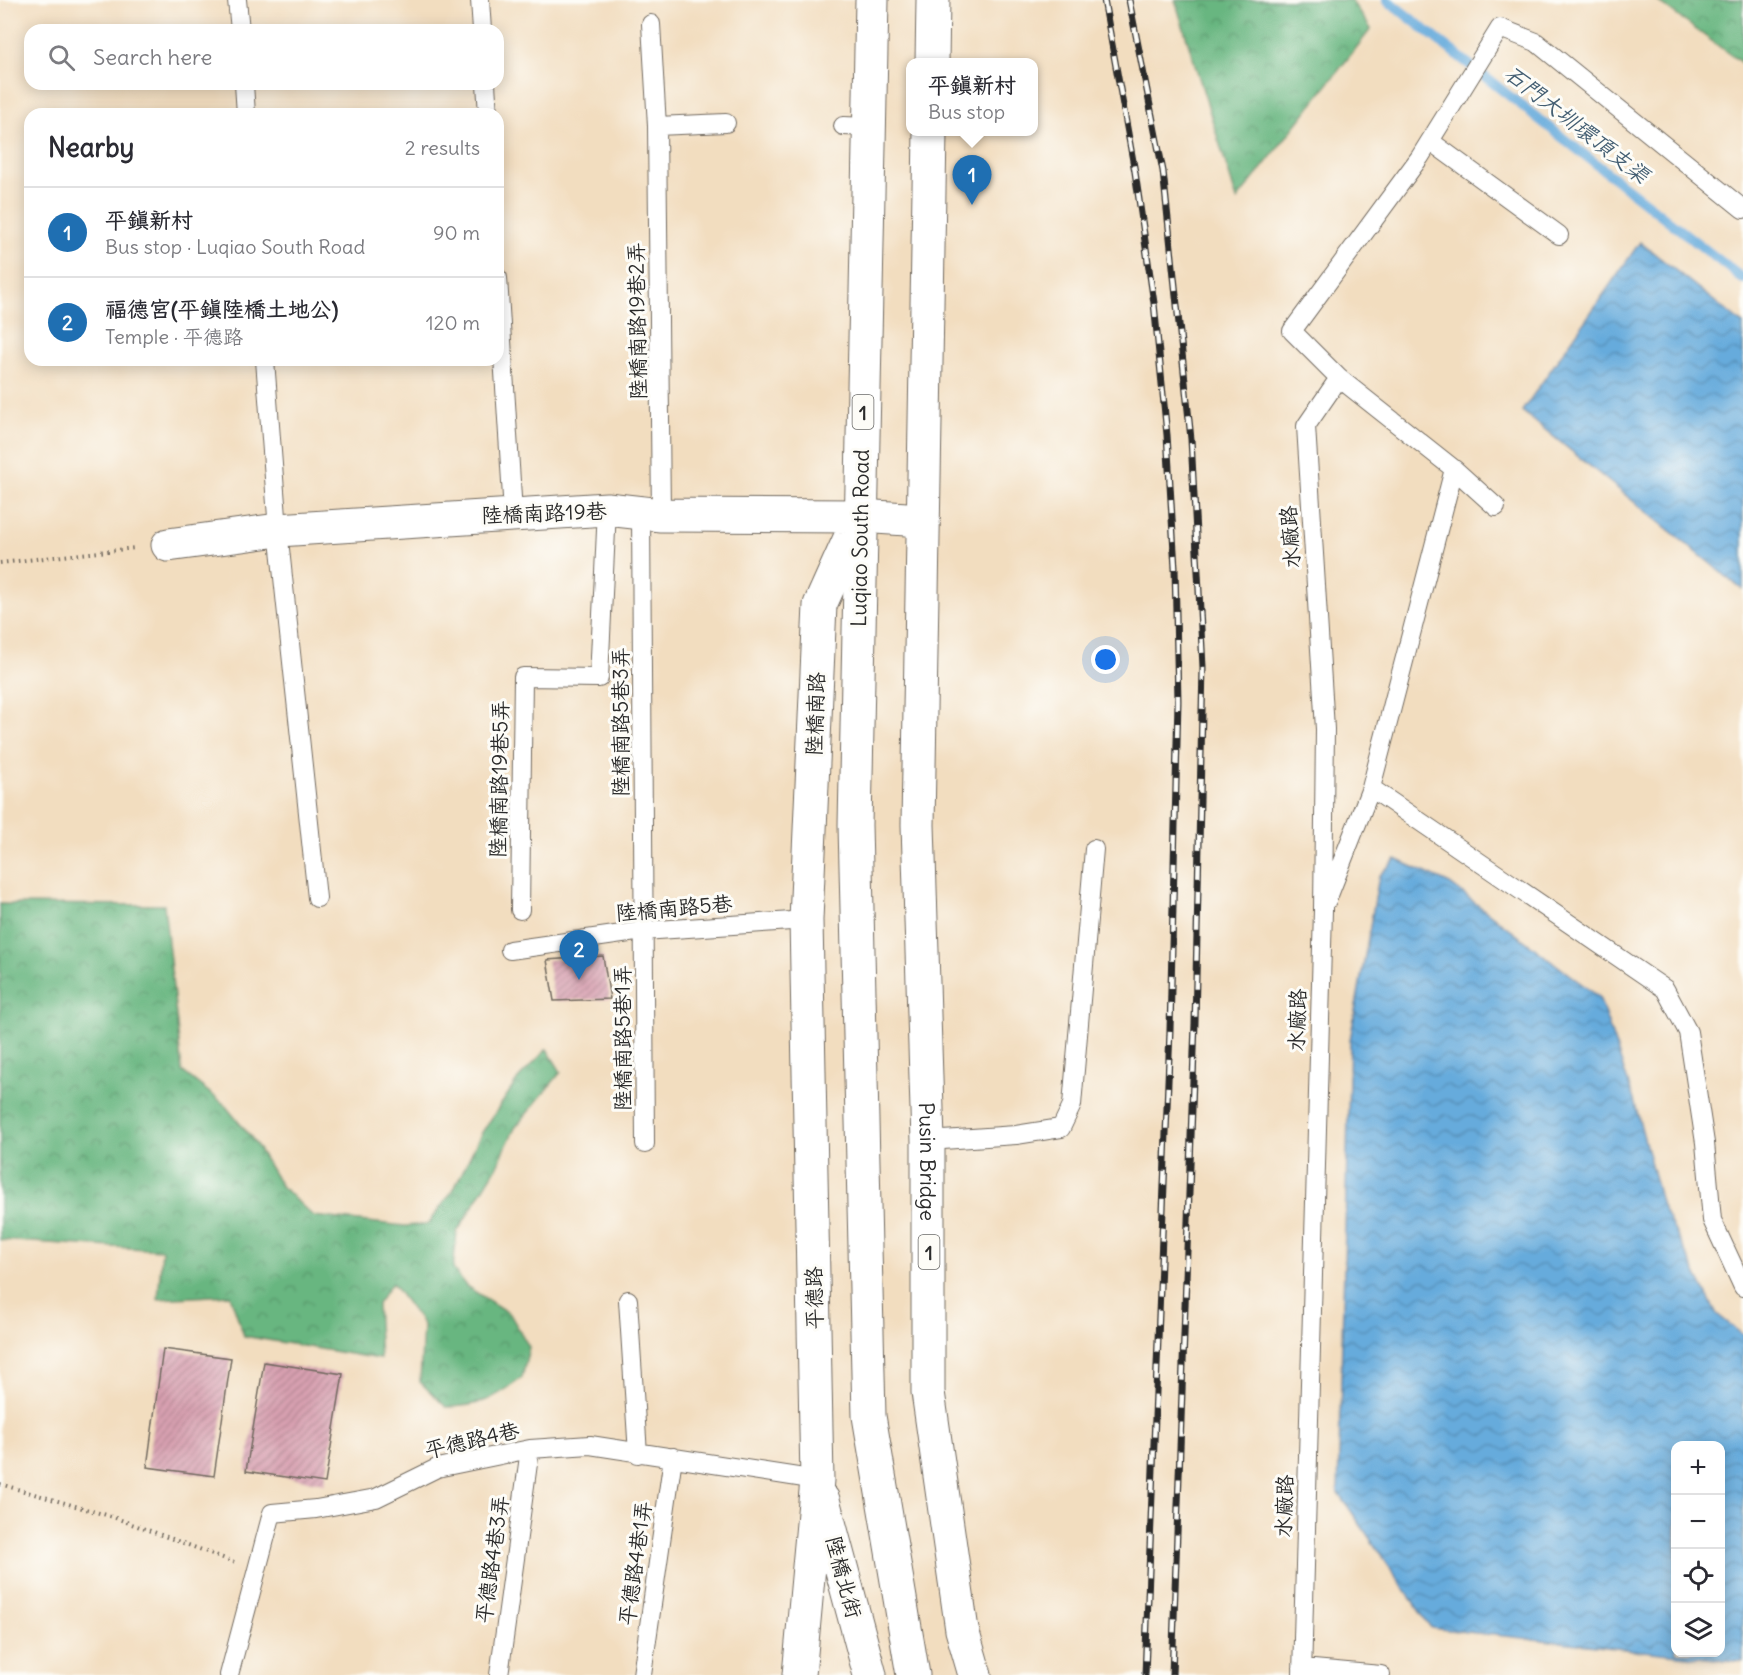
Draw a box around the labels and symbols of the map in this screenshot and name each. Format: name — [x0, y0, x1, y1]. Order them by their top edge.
water label: 石門大圳環頂支渠 — [1499, 59, 1657, 190]
pin: 1 — [952, 156, 992, 205]
street label: 陸橋南路19巷2弄 — [622, 242, 652, 400]
road number: 1 — [852, 395, 874, 429]
street label: Luqiao South Road — [845, 449, 875, 627]
street label: 陸橋南路19巷 — [481, 497, 607, 529]
street label: 水廠路 — [1274, 505, 1306, 569]
your location — [1091, 645, 1120, 674]
street label: 陸橋南路5巷3弄 — [607, 647, 634, 797]
street label: 陸橋南路 — [800, 672, 830, 756]
street label: 陸橋南路19巷5弄 — [484, 700, 514, 858]
street label: 陸橋南路5巷 — [615, 889, 733, 927]
pin: 2 — [560, 930, 598, 980]
street label: 陸橋南路5巷1弄 — [609, 965, 636, 1111]
street label: 水廠路 — [1282, 988, 1312, 1052]
street label: Pusin Bridge — [913, 1102, 942, 1221]
road number: 1 — [918, 1235, 940, 1269]
street label: 平德路 — [800, 1266, 828, 1330]
street label: 平德路4巷 — [422, 1416, 522, 1464]
street label: 水廠路 — [1269, 1474, 1299, 1538]
street label: 平德路4巷3弄 — [470, 1493, 514, 1625]
street label: 平德路4巷1弄 — [613, 1499, 657, 1627]
street label: 陸橋北街 — [820, 1533, 868, 1621]

